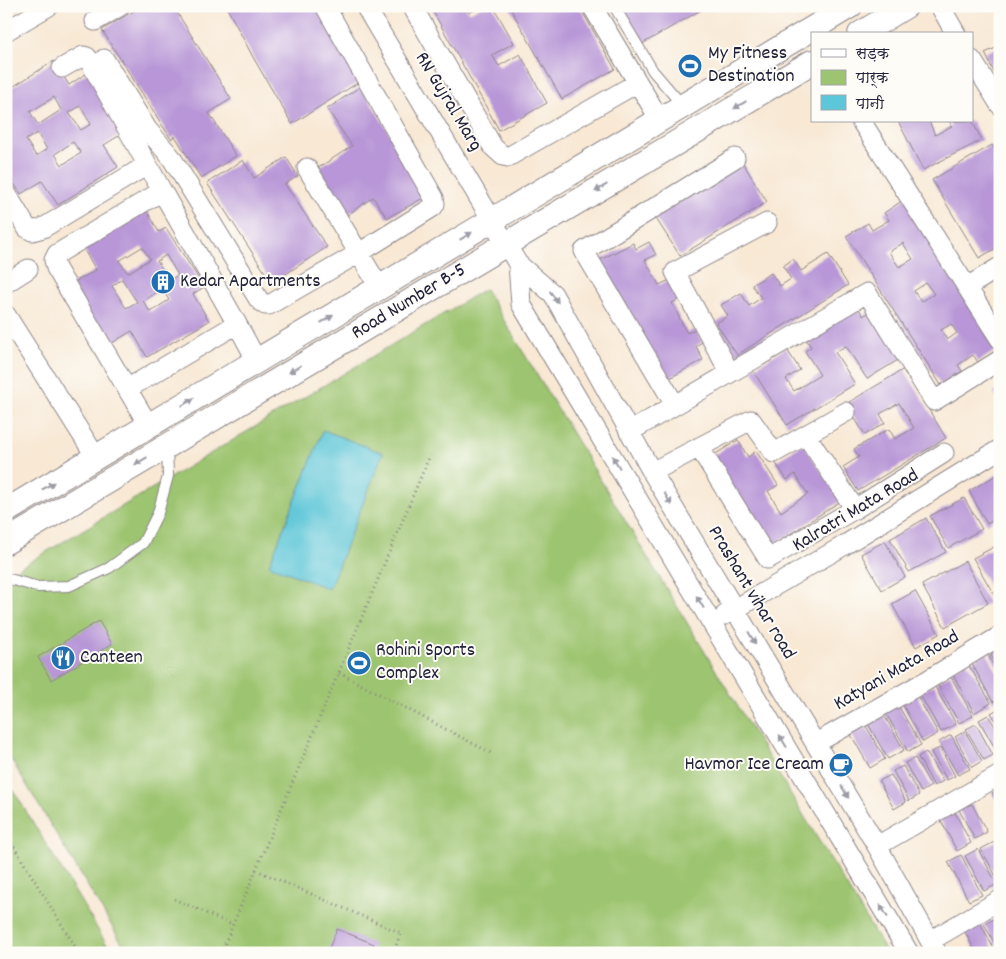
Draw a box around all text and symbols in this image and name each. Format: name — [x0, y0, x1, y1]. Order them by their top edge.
legend — [811, 32, 974, 122]
place label: My Fitness Destination — [708, 40, 794, 91]
text: सड़क — [855, 44, 890, 66]
street label: RN Gujral Marg — [407, 47, 489, 157]
sports icon: My Fitness Destination — [677, 53, 703, 79]
text: पार्क — [855, 68, 889, 90]
text: पानी — [855, 94, 885, 116]
one-way arrow — [734, 100, 747, 109]
one-way arrow — [593, 184, 608, 192]
one-way arrow — [460, 231, 473, 240]
street label: Road Number B-5 — [346, 257, 472, 347]
place label: Kedar Apartments — [180, 268, 321, 296]
building icon: Kedar Apartments — [150, 269, 176, 295]
one-way arrow — [549, 290, 559, 304]
one-way arrow — [321, 314, 334, 323]
one-way arrow — [289, 365, 302, 374]
one-way arrow — [181, 398, 194, 407]
one-way arrow — [612, 456, 621, 469]
one-way arrow — [134, 457, 147, 466]
street label: Kalratri Mata Road — [787, 462, 925, 560]
one-way arrow — [42, 481, 55, 490]
one-way arrow — [664, 492, 673, 505]
street label: Prashant vihar road — [700, 521, 802, 665]
one-way arrow — [695, 595, 704, 608]
street label: Katyani Mata Road — [829, 624, 965, 718]
one-way arrow — [747, 632, 756, 645]
place label: Rohini Sports Complex — [376, 637, 475, 688]
place label: Canteen — [80, 644, 143, 672]
restaurant icon: Canteen — [50, 645, 76, 671]
sports icon: Rohini Sports Complex — [346, 650, 372, 676]
one-way arrow — [779, 735, 788, 748]
place label: Havmor Ice Cream — [685, 751, 824, 779]
cafe icon: Havmor Ice Cream — [828, 752, 854, 778]
one-way arrow — [840, 786, 849, 799]
one-way arrow — [880, 904, 889, 917]

